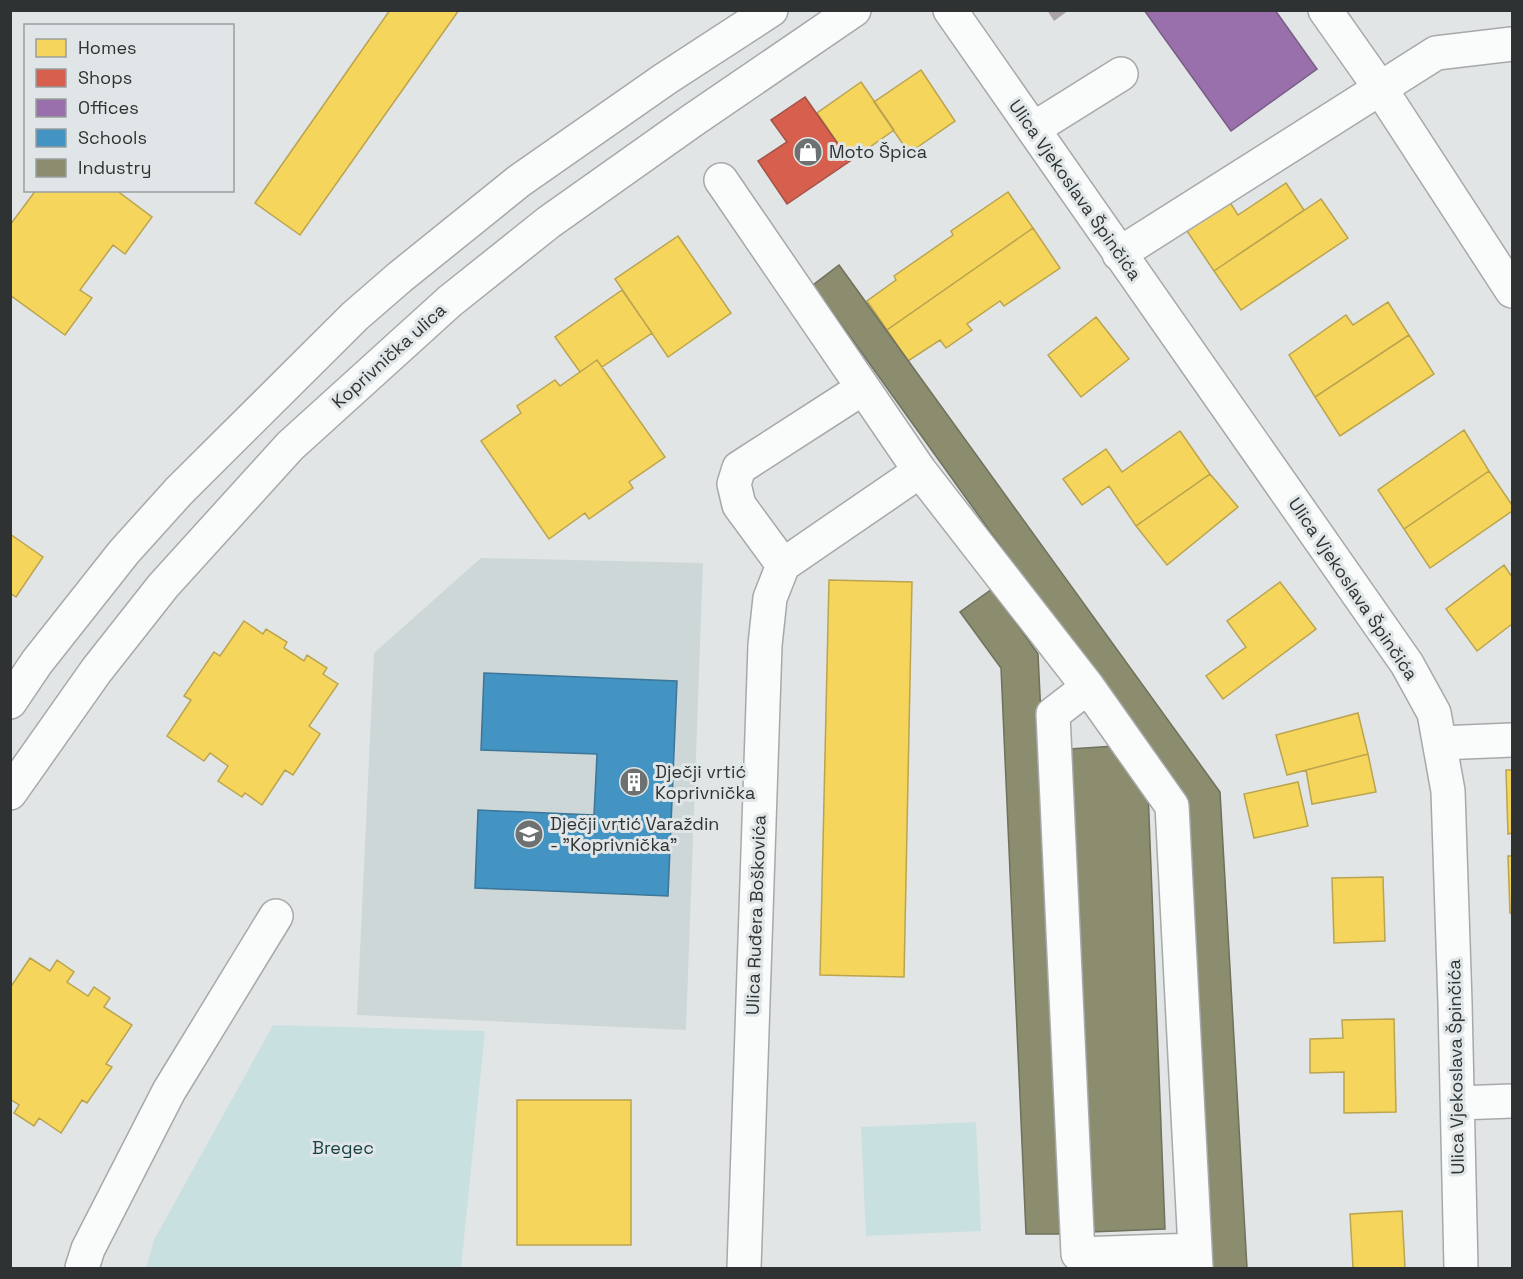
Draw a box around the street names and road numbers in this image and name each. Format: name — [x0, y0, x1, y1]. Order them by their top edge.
street label: Ulica Vjekoslava Špinčića — [1004, 95, 1147, 285]
street label: Koprivnička ulica — [327, 298, 451, 413]
street label: Ulica Vjekoslava Špinčića — [1284, 493, 1423, 684]
street label: Ulica Ruđera Boškovića — [741, 814, 770, 1015]
street label: Ulica Vjekoslava Špinčića — [1442, 959, 1469, 1175]

